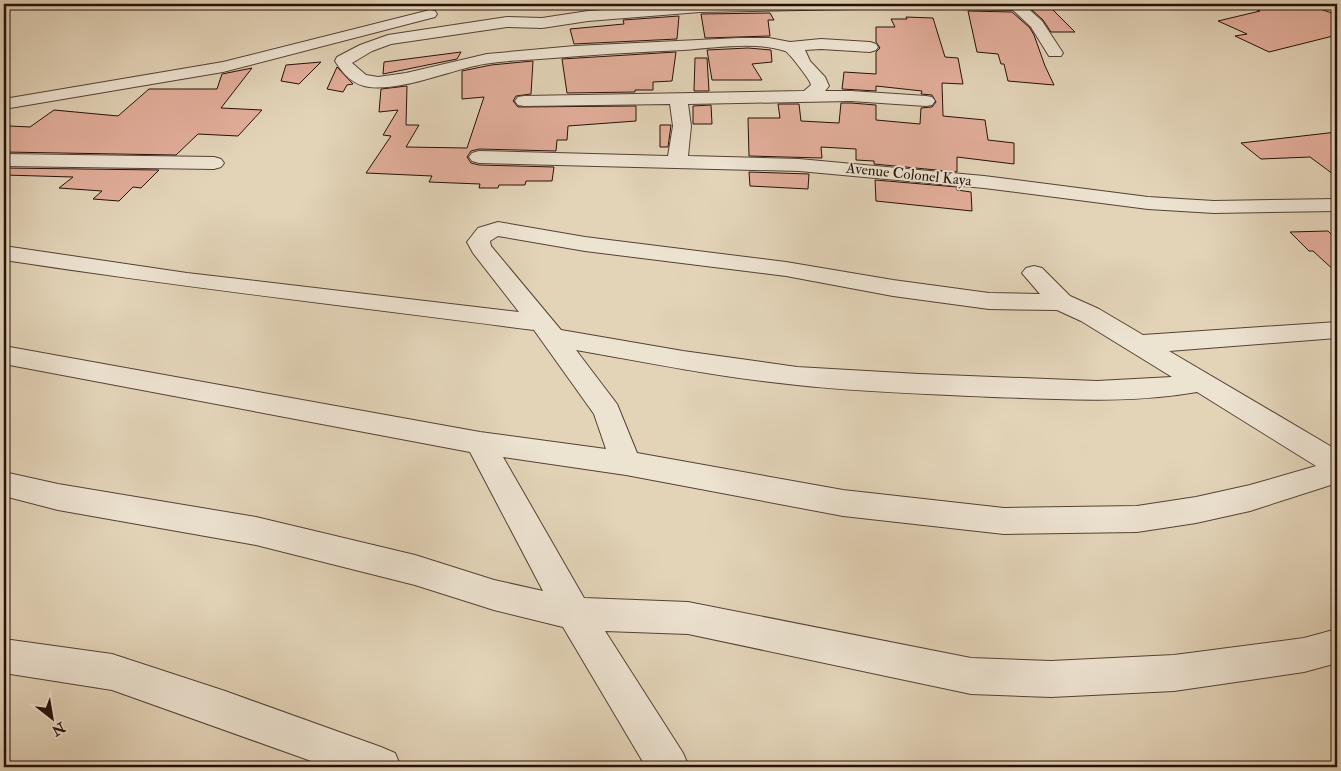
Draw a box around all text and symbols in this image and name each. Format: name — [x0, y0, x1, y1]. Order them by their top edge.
street label: Avenue Colonel Kaya — [844, 158, 973, 191]
north arrow — [28, 694, 78, 744]
text: N — [48, 718, 69, 739]

